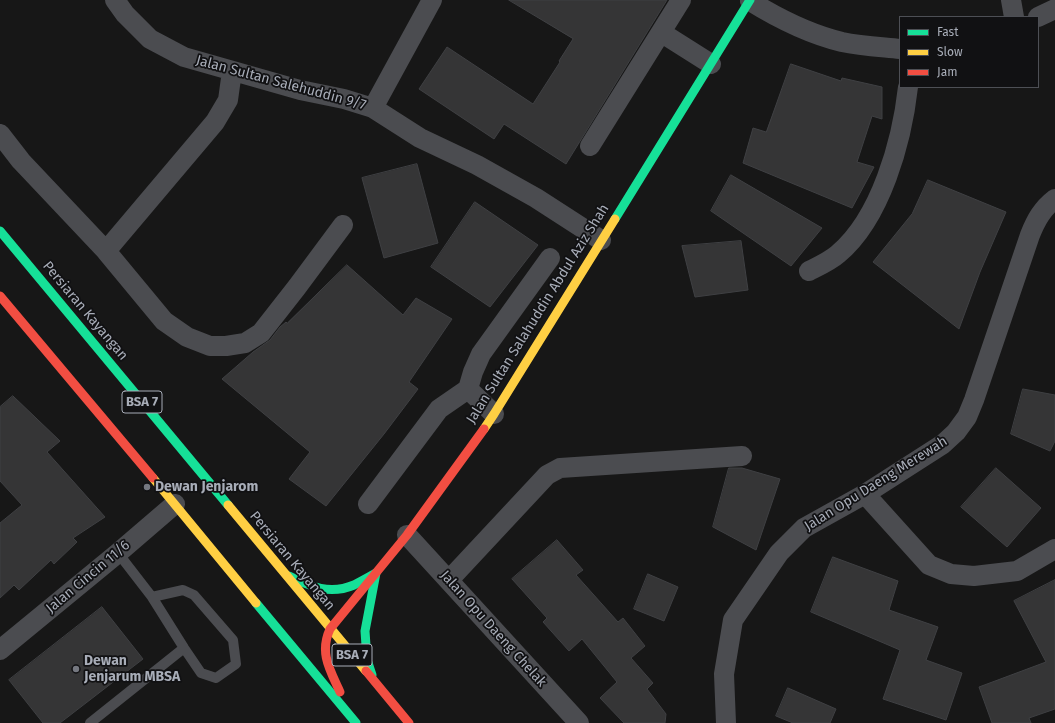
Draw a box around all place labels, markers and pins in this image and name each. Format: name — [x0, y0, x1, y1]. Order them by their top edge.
place label: Dewan Jenjarom — [155, 479, 258, 495]
marker: Dewan Jenjarom — [142, 482, 152, 492]
place label: Dewan Jenjarum MBSA — [84, 653, 180, 686]
marker: Dewan Jenjarum MBSA — [71, 664, 81, 674]

